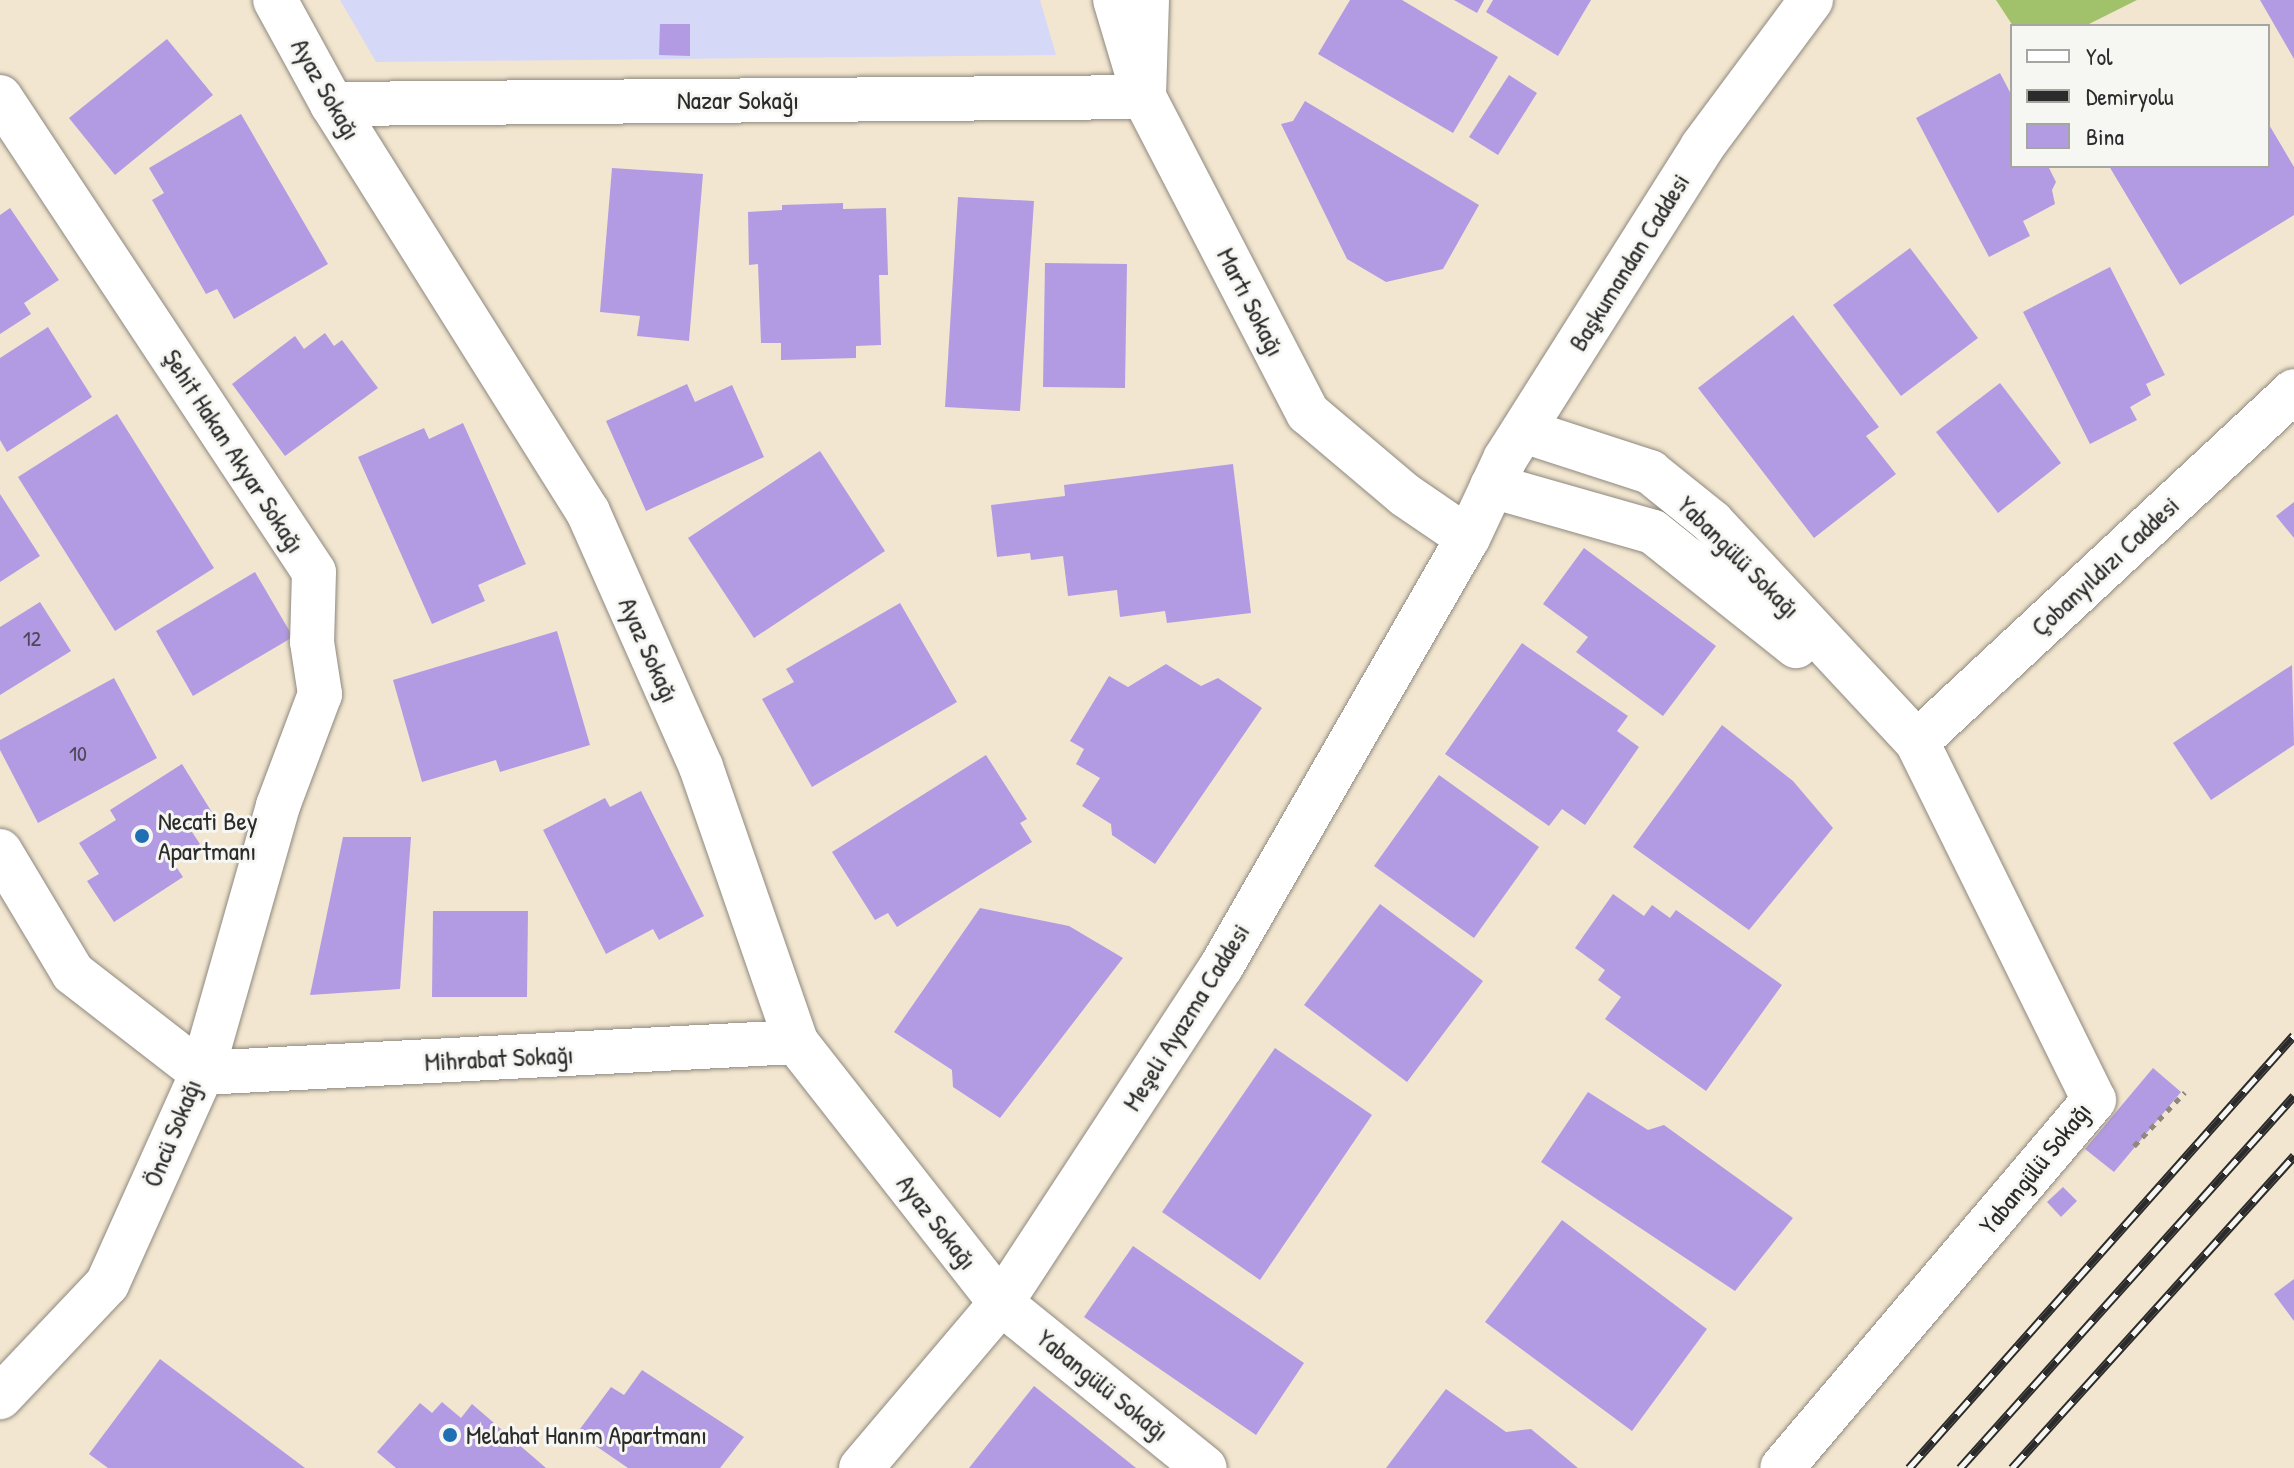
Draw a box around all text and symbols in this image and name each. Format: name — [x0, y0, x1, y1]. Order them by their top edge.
legend — [2010, 24, 2270, 168]
street label: Ayaz Sokağı — [285, 33, 367, 145]
text: Yol — [2086, 40, 2113, 72]
text: Demiryolu — [2086, 80, 2174, 112]
street label: Nazar Sokağı — [677, 84, 799, 116]
text: Bina — [2086, 120, 2124, 152]
street label: Başkumandan Caddesi — [1562, 168, 1696, 356]
street label: Martı Sokağı — [1210, 243, 1292, 361]
street label: Şehit Hakan Akyar Sokağı — [157, 343, 311, 559]
street label: Yabangülü Sokağı — [1671, 489, 1807, 625]
street label: Çobanyıldızı Caddesi — [2025, 489, 2185, 643]
street label: Ayaz Sokağı — [612, 593, 686, 707]
house number: 12 — [23, 626, 41, 652]
house number: 10 — [69, 741, 87, 767]
place label: Necati Bey Apartmanı — [158, 805, 258, 866]
marker: Necati Bey Apartmanı — [133, 827, 151, 845]
street label: Meşeli Ayazma Caddesi — [1116, 918, 1256, 1116]
street label: Mihrabat Sokağı — [424, 1039, 574, 1077]
street label: Öncü Sokağı — [136, 1075, 208, 1191]
street label: Yabangülü Sokağı — [1972, 1096, 2098, 1240]
street label: Ayaz Sokağı — [890, 1168, 984, 1276]
street label: Yabangülü Sokağı — [1031, 1322, 1175, 1448]
place label: Melahat Hanım Apartmanı — [466, 1419, 707, 1451]
marker: Melahat Hanım Apartmanı — [441, 1426, 459, 1444]

